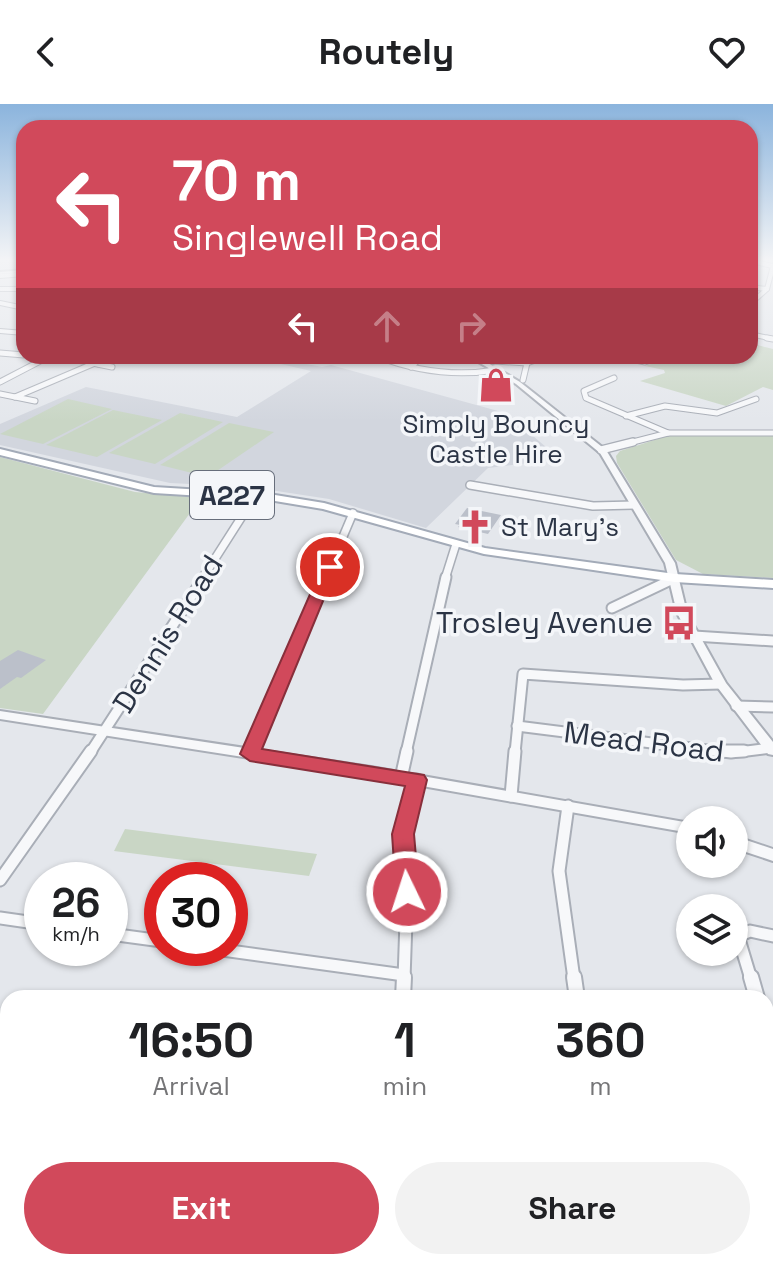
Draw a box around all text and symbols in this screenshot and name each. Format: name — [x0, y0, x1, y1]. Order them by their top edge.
text: Routely — [319, 29, 454, 75]
icon: back — [24, 30, 68, 74]
icon: heart — [705, 30, 749, 74]
text: 70 m — [172, 145, 301, 216]
icon: left — [40, 152, 144, 256]
text: Singlewell Road — [172, 215, 443, 261]
icon: left — [281, 304, 325, 348]
icon: ahead — [365, 304, 409, 348]
icon: right — [449, 304, 493, 348]
shop icon: Simply Bouncy Castle Hire — [477, 366, 515, 404]
place label: Simply Bouncy Castle Hire — [403, 407, 589, 471]
road number: A227 — [190, 471, 274, 519]
church icon: St Mary's — [456, 508, 494, 546]
place label: St Mary's — [501, 510, 619, 544]
pin — [296, 533, 364, 601]
icon: arrive — [308, 545, 352, 589]
street label: Dennis Road — [104, 548, 232, 720]
place label: Trosley Avenue — [436, 603, 653, 642]
bus stop icon: Trosley Avenue — [660, 604, 698, 642]
street label: Mead Road — [562, 712, 726, 771]
map controls — [676, 806, 748, 966]
button: sound — [676, 806, 748, 878]
position arrow — [365, 850, 449, 934]
speed limit sign: 30 — [144, 862, 248, 966]
text: 26 — [52, 878, 100, 929]
button: layers — [676, 894, 748, 966]
text: km/h — [52, 921, 100, 947]
text: 16:50 — [128, 1010, 254, 1071]
text: 1 — [394, 1010, 416, 1071]
text: 360 — [556, 1010, 646, 1071]
text: Arrival — [153, 1069, 230, 1103]
text: min — [382, 1069, 427, 1103]
text: m — [589, 1069, 612, 1103]
button: Exit — [24, 1162, 379, 1254]
button: Share — [395, 1162, 750, 1254]

